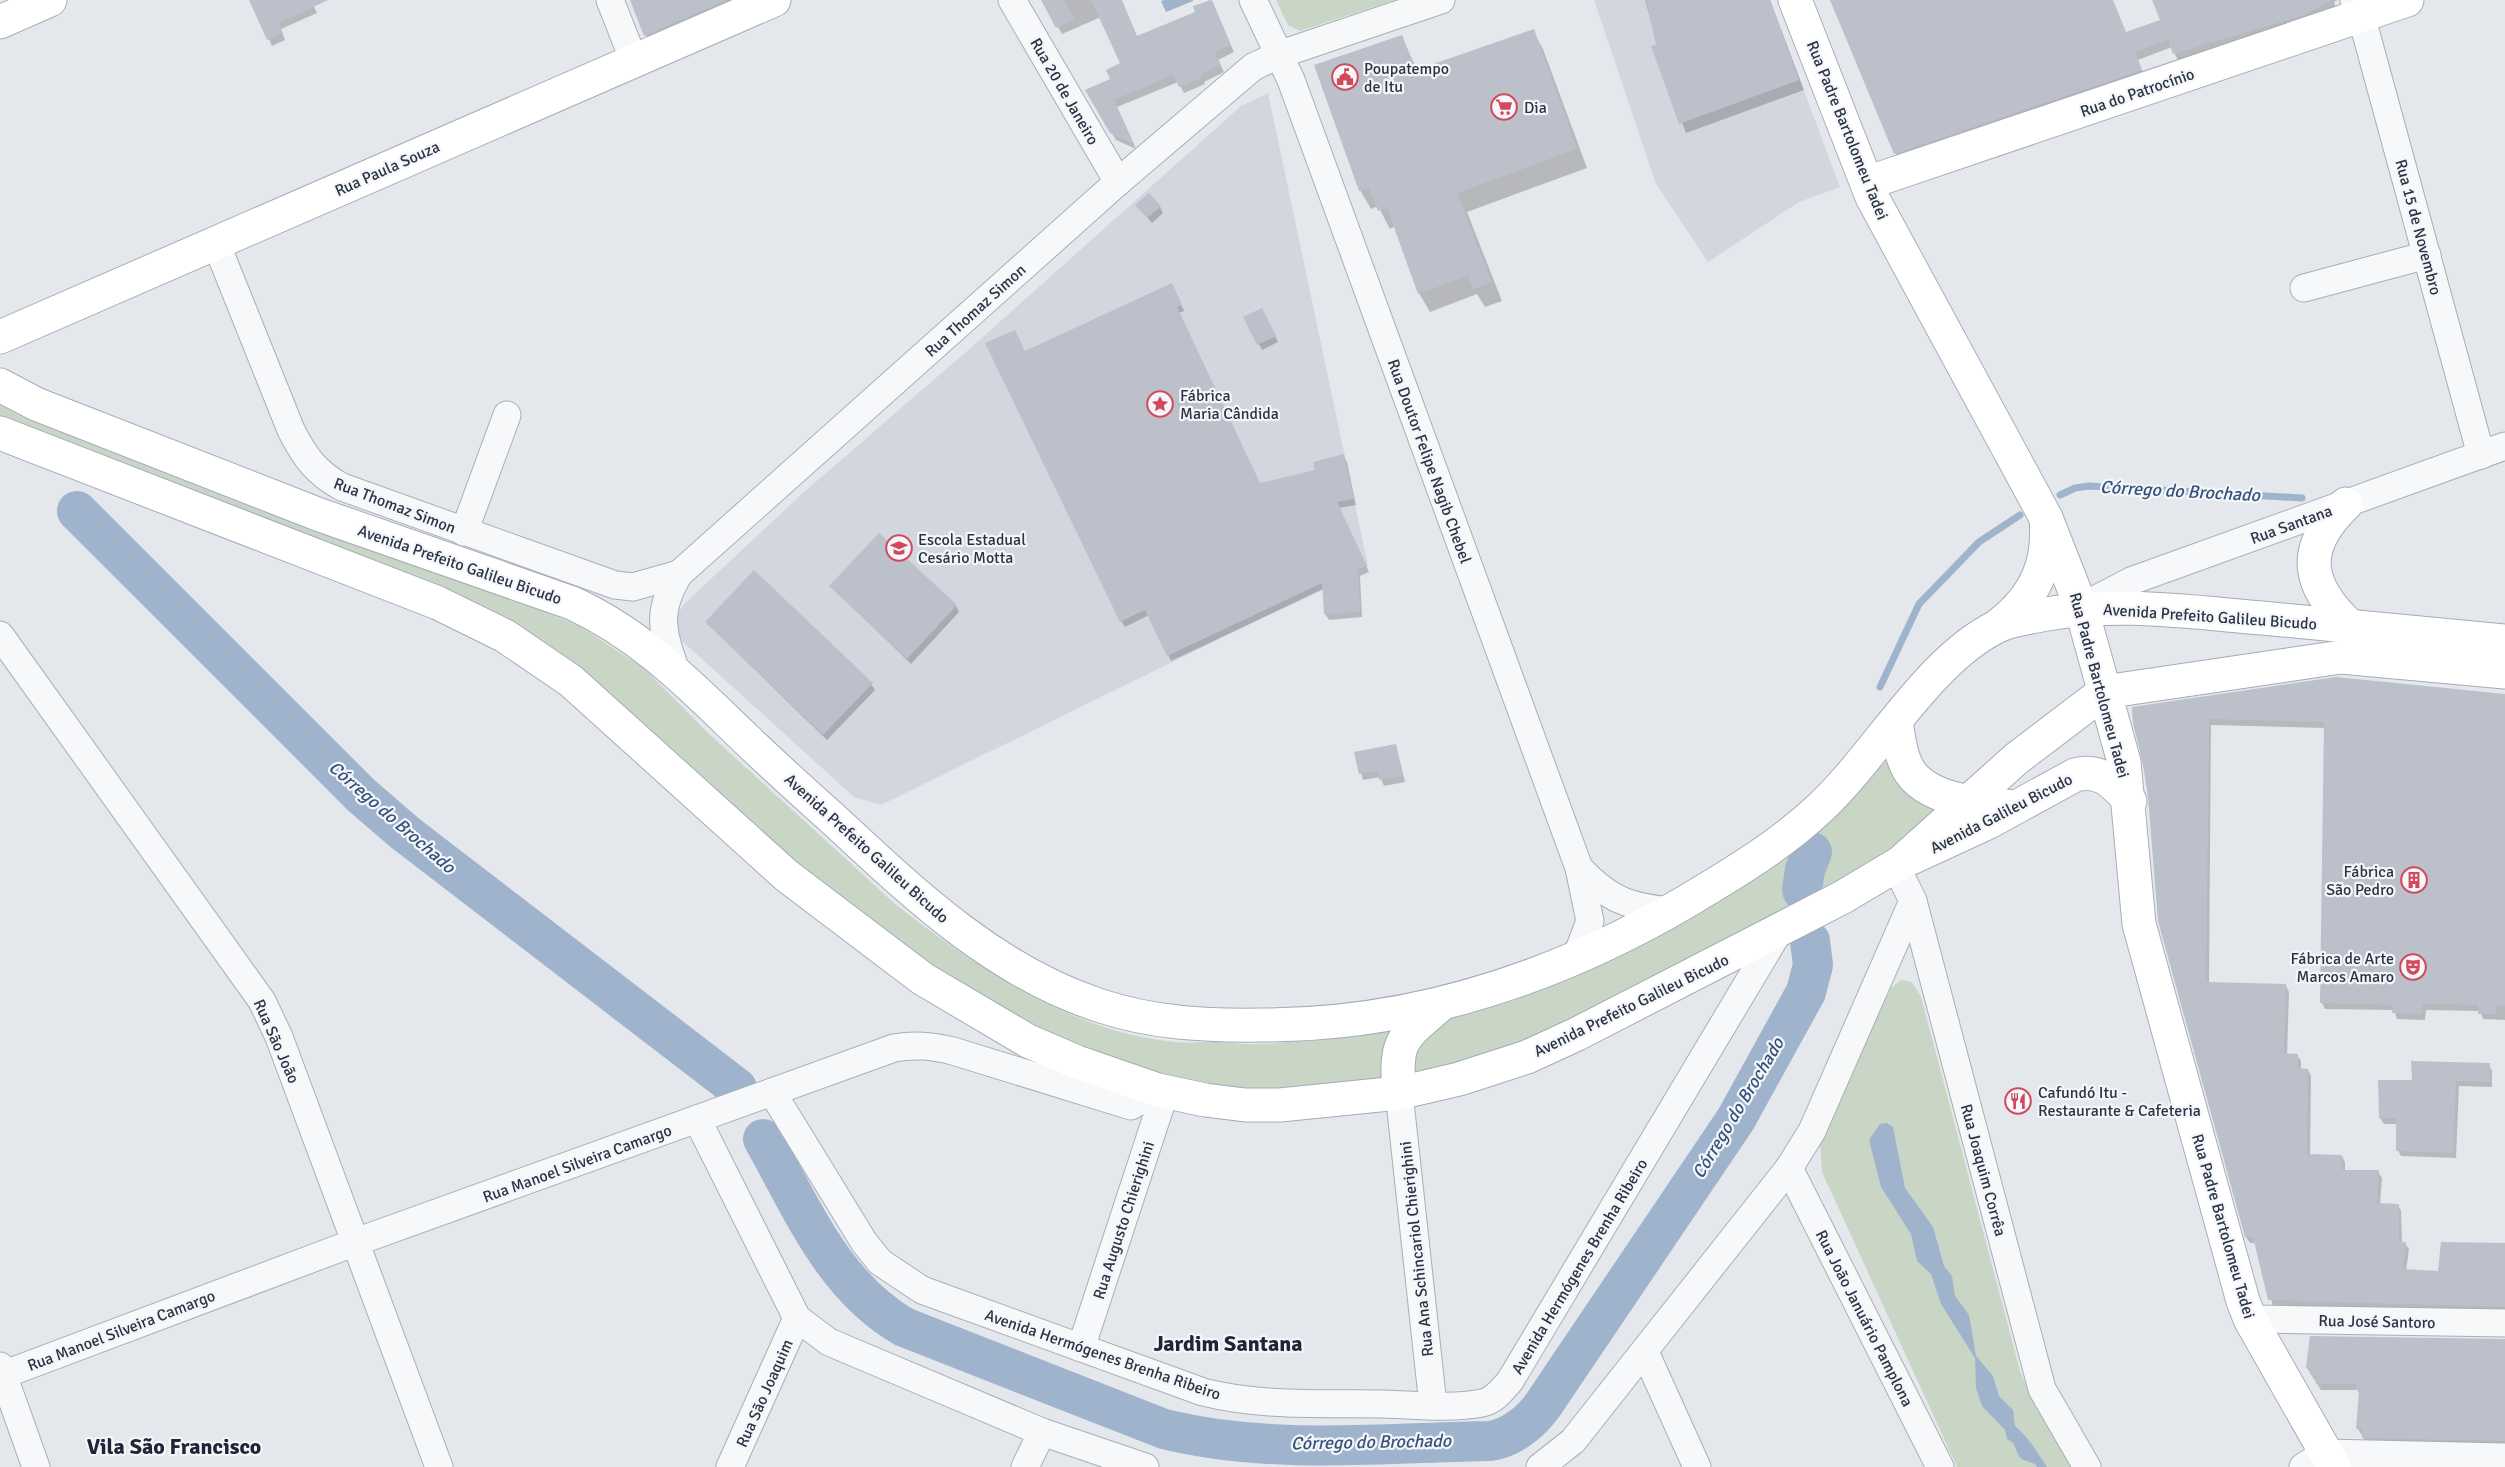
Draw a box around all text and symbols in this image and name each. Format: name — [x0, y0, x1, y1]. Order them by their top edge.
street label: Rua 20 de Janeiro — [1025, 34, 1103, 149]
street label: Rua Padre Bartolomeu Tadei — [1802, 38, 1892, 223]
place label: Poupatempo de Itu — [1364, 59, 1449, 97]
public building icon: Poupatempo de Itu — [1330, 62, 1360, 92]
street label: Rua do Patrocínio — [2078, 64, 2197, 122]
supermarket icon: Dia — [1489, 92, 1519, 122]
place label: Dia — [1524, 98, 1547, 118]
street label: Rua Paula Souza — [332, 137, 443, 201]
street label: Rua 15 de Novembro — [2390, 157, 2446, 297]
street label: Rua Thomaz Simon — [921, 260, 1030, 361]
street label: Rua Doutor Felipe Nagib Chebel — [1383, 356, 1476, 567]
place label: Fábrica Maria Cândida — [1180, 386, 1279, 424]
place icon: Fábrica Maria Cândida — [1145, 389, 1175, 419]
street label: Rua Thomaz Simon — [331, 473, 458, 538]
water label: Córrego do Brochado — [2099, 476, 2262, 506]
street label: Rua Santana — [2248, 501, 2335, 549]
street label: Avenida Prefeito Galileu Bicudo — [355, 521, 564, 609]
place label: Escola Estadual Cesário Motta — [918, 530, 1026, 568]
school or university icon: Escola Estadual Cesário Motta — [884, 533, 914, 563]
street label: Rua Padre Bartolomeu Tadei — [2065, 590, 2133, 780]
street label: Avenida Prefeito Galileu Bicudo — [2102, 600, 2317, 634]
water label: Córrego do Brochado — [324, 756, 461, 879]
street label: Avenida Galileu Bicudo — [1927, 769, 2076, 858]
street label: Avenida Prefeito Galileu Bicudo — [780, 770, 953, 928]
place label: Fábrica São Pedro — [2326, 862, 2394, 900]
building icon: Fábrica São Pedro — [2399, 865, 2429, 895]
place label: Fábrica de Arte Marcos Amaro — [2290, 949, 2394, 987]
street label: Avenida Prefeito Galileu Bicudo — [1531, 950, 1732, 1062]
theatre icon: Fábrica de Arte Marcos Amaro — [2398, 952, 2428, 982]
street label: Rua São João — [249, 996, 304, 1087]
water label: Córrego do Brochado — [1687, 1032, 1790, 1182]
place label: Cafundó Itu - Restaurante & Cafeteria — [2038, 1083, 2201, 1121]
restaurant icon: Cafundó Itu - Restaurante & Cafeteria — [2003, 1086, 2033, 1116]
street label: Rua Joaquim Corrêa — [1956, 1102, 2010, 1239]
street label: Rua Manoel Silveira Camargo — [480, 1120, 675, 1207]
street label: Rua Padre Bartolomeu Tadei — [2187, 1132, 2259, 1321]
street label: Rua Augusto Chierighini — [1089, 1139, 1159, 1302]
street label: Rua Ana Schincariol Chierighini — [1396, 1140, 1438, 1358]
street label: Avenida Hermógenes Brenha Ribeiro — [1507, 1155, 1652, 1378]
street label: Rua João Januário Pamplona — [1811, 1227, 1917, 1410]
street label: Rua Manoel Silveira Camargo — [25, 1286, 218, 1376]
street label: Avenida Hermógenes Brenha Ribeiro — [982, 1305, 1223, 1405]
street label: Rua José Santoro — [2318, 1311, 2436, 1333]
district label: Jardim Santana — [1153, 1330, 1303, 1357]
street label: Rua São Joaquim — [732, 1336, 798, 1451]
water label: Córrego do Brochado — [1291, 1430, 1453, 1454]
district label: Vila São Francisco — [87, 1433, 261, 1460]

